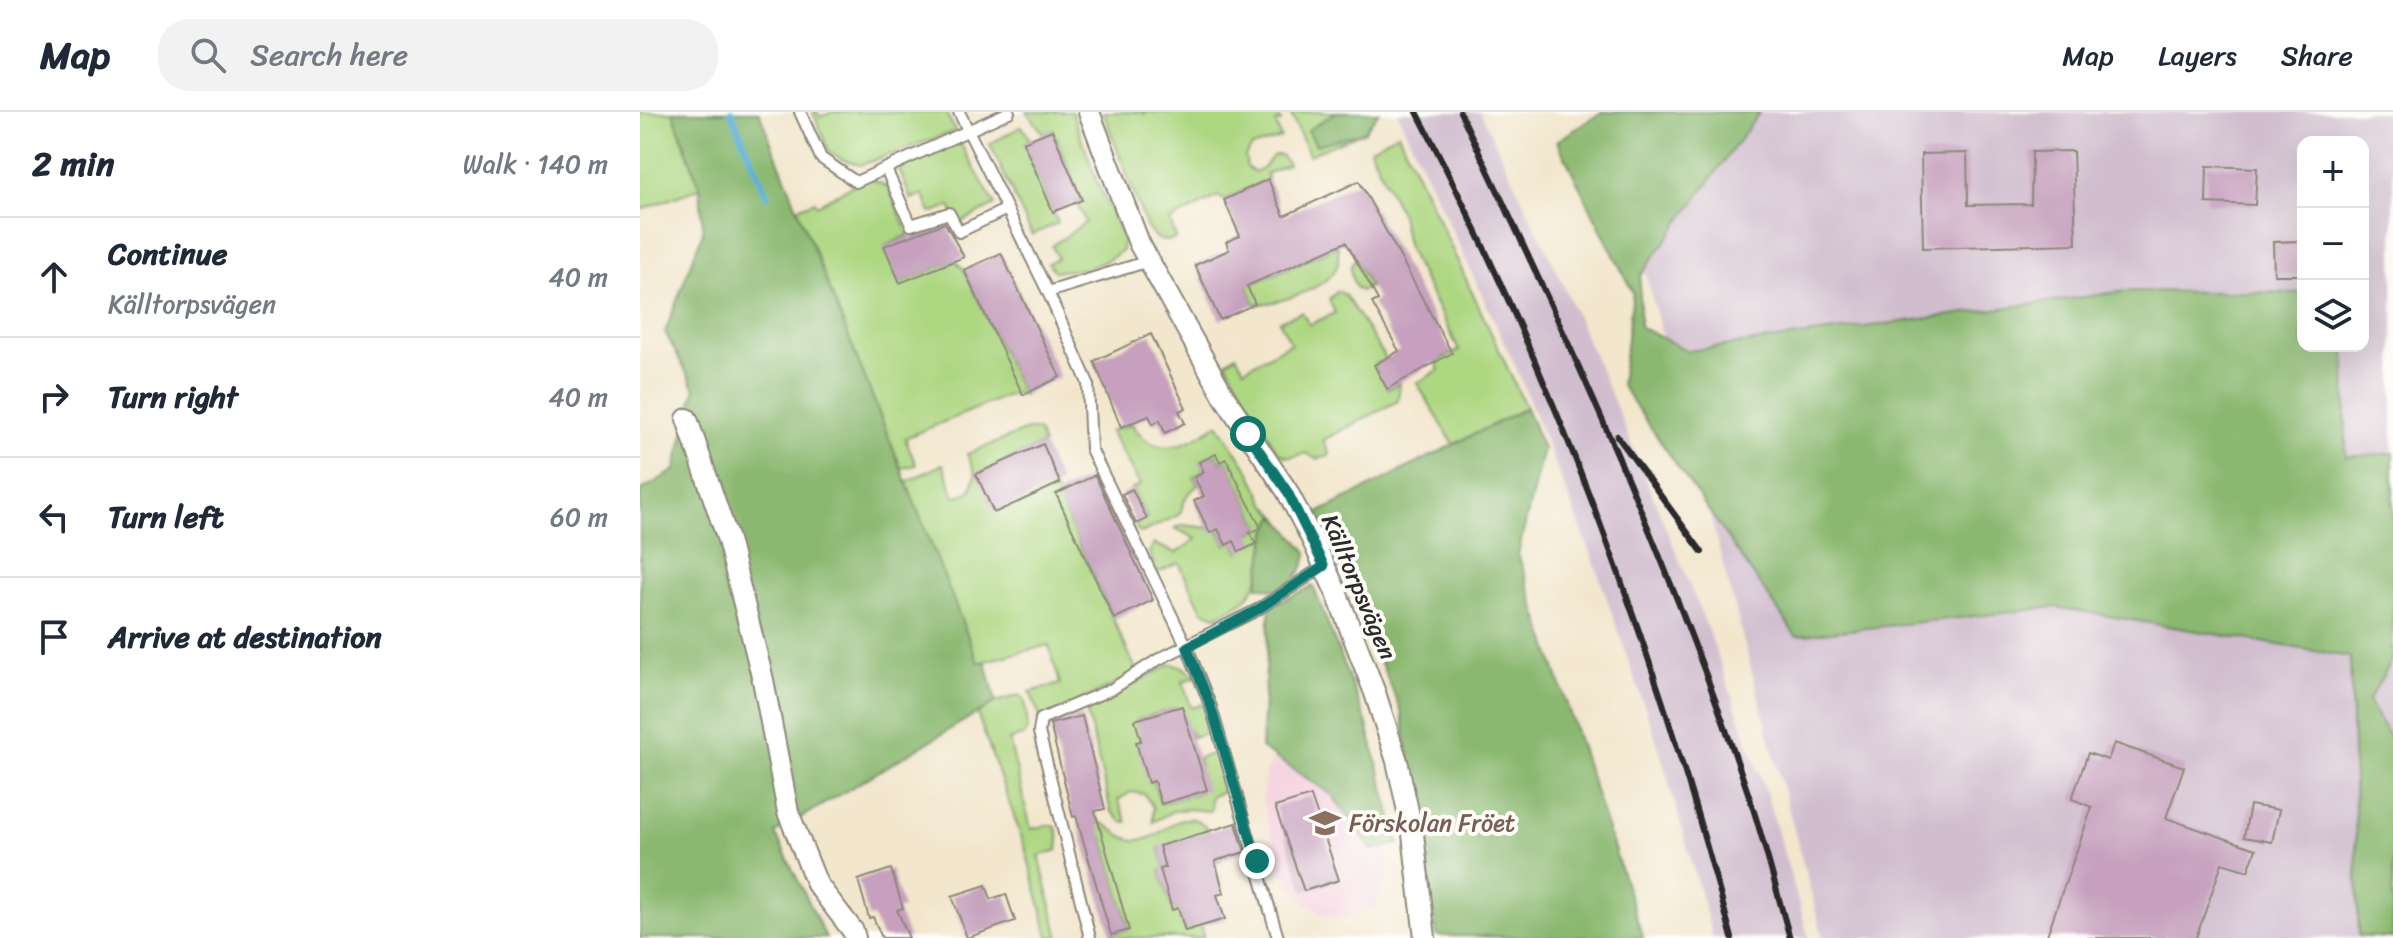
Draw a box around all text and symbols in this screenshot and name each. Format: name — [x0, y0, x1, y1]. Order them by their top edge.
search box — [158, 19, 718, 91]
text: Map — [40, 22, 110, 89]
text: Search here — [250, 28, 408, 82]
text: Map — [2062, 31, 2114, 80]
text: Layers — [2158, 31, 2237, 80]
text: Share — [2281, 31, 2353, 80]
icon: search — [186, 33, 230, 77]
text: 2 min — [32, 134, 114, 194]
map controls — [2297, 136, 2369, 352]
button: + — [2297, 136, 2369, 208]
text: Walk · 140 m — [463, 141, 608, 187]
button: − — [2297, 208, 2369, 280]
text: Continue — [108, 227, 227, 281]
text: 40 m — [549, 254, 608, 300]
icon: ahead — [32, 255, 76, 299]
button: layers — [2297, 280, 2369, 352]
text: Källtorpsvägen — [108, 281, 276, 327]
text: Turn right — [108, 370, 238, 424]
text: 40 m — [549, 374, 608, 420]
icon: right — [32, 375, 76, 419]
route start — [1230, 416, 1266, 452]
text: Turn left — [108, 490, 224, 544]
text: 60 m — [550, 494, 608, 540]
icon: left — [32, 495, 76, 539]
street label: Källtorpsvägen — [1309, 507, 1409, 667]
text: Arrive at destination — [108, 610, 382, 664]
icon: arrive — [32, 615, 76, 659]
place label: Förskolan Fröet — [1349, 802, 1515, 844]
school or university icon: Förskolan Fröet — [1308, 806, 1342, 840]
route end — [1239, 843, 1275, 879]

